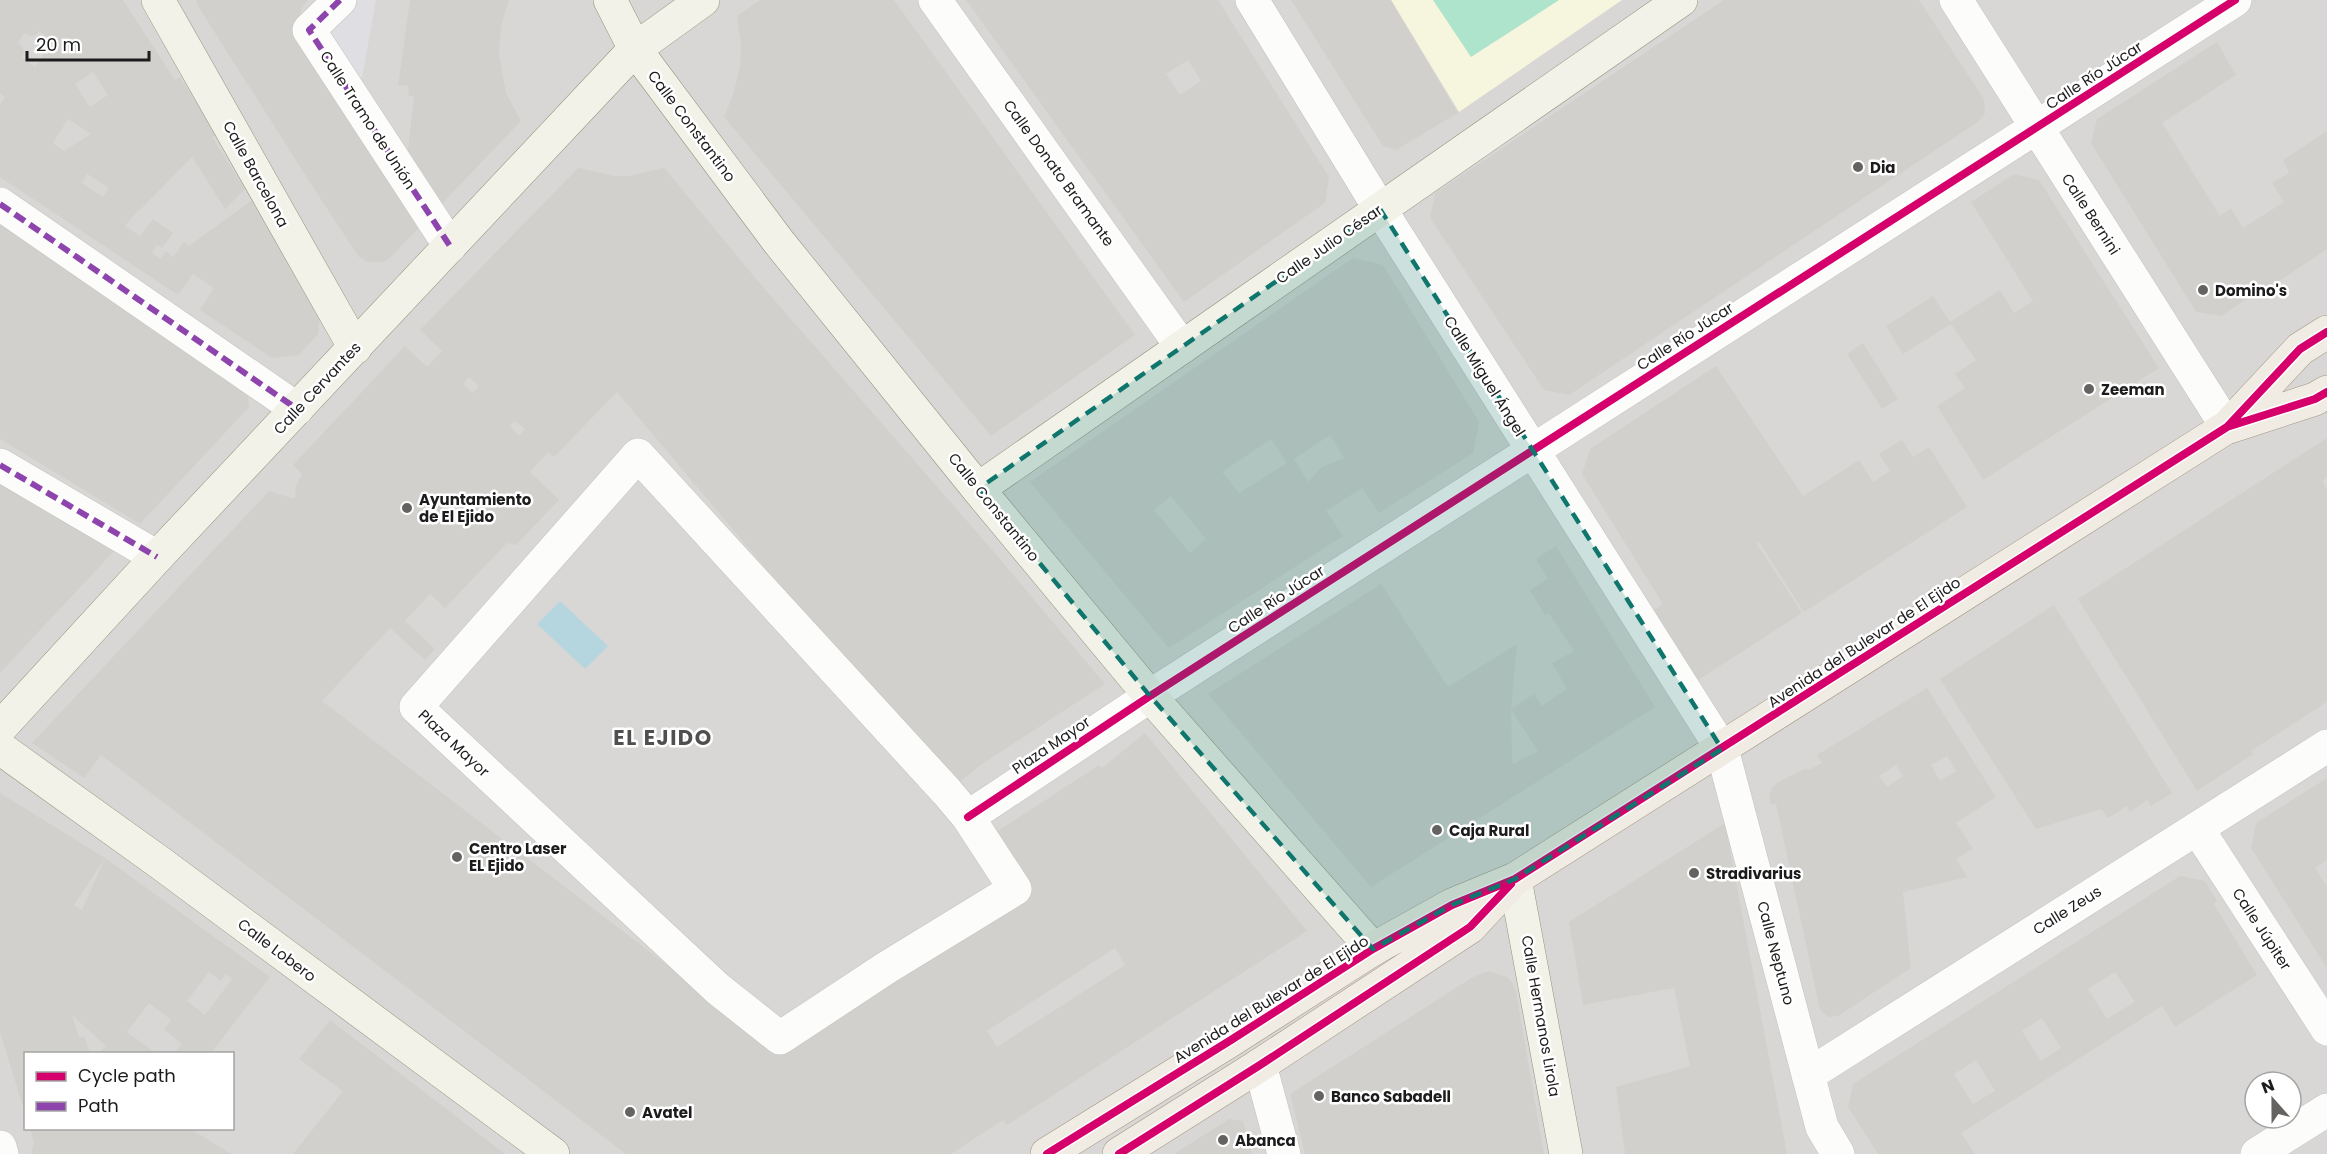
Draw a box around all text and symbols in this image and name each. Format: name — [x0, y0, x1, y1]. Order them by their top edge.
scale bar — [27, 24, 148, 62]
text: 20 m — [36, 32, 81, 57]
street label: Calle Río Júcar — [2042, 36, 2147, 114]
street label: Calle Tramo de Unión — [315, 47, 421, 193]
street label: Calle Constantino — [643, 66, 741, 186]
street label: Calle Donato Bramante — [999, 96, 1119, 250]
street label: Calle Barcelona — [218, 117, 294, 231]
place label: Dia — [1870, 157, 1896, 178]
marker: Dia — [1851, 160, 1865, 174]
street label: Calle Bernini — [2057, 169, 2125, 259]
street label: Calle Julio César — [1272, 199, 1387, 289]
place label: Domino's — [2215, 280, 2287, 301]
marker: Domino's — [2196, 283, 2210, 297]
street label: Calle Río Júcar — [1633, 297, 1738, 375]
street label: Calle Miguel Ángel — [1439, 312, 1531, 440]
street label: Calle Cervantes — [269, 337, 366, 439]
place label: Zeeman — [2101, 379, 2165, 400]
marker: Zeeman — [2082, 382, 2096, 396]
street label: Calle Constantino — [943, 448, 1045, 566]
place label: Ayuntamiento de El Ejido — [419, 489, 532, 527]
marker: Ayuntamiento de El Ejido — [400, 501, 414, 515]
street label: Calle Río Júcar — [1224, 560, 1329, 638]
street label: Avenida del Bulevar de El Ejido — [1763, 572, 1965, 712]
street label: Plaza Mayor — [414, 705, 494, 782]
street label: Plaza Mayor — [1008, 711, 1095, 779]
district label: EL EJIDO — [613, 723, 713, 752]
place label: Caja Rural — [1449, 820, 1529, 841]
marker: Caja Rural — [1430, 823, 1444, 837]
place label: Centro Laser EL Ejido — [469, 838, 567, 876]
marker: Centro Laser EL Ejido — [450, 850, 464, 864]
place label: Stradivarius — [1706, 863, 1801, 884]
marker: Stradivarius — [1687, 866, 1701, 880]
street label: Calle Zeus — [2029, 881, 2105, 939]
street label: Calle Júpiter — [2228, 884, 2297, 975]
street label: Calle Neptuno — [1752, 899, 1800, 1007]
street label: Calle Lobero — [233, 914, 321, 986]
street label: Avenida del Bulevar de El Ejido — [1170, 930, 1372, 1068]
street label: Calle Hermanos Lirola — [1516, 934, 1566, 1098]
legend — [24, 1052, 234, 1130]
text: Cycle path — [78, 1063, 176, 1088]
north arrow — [2243, 1070, 2303, 1130]
text: N — [2258, 1074, 2278, 1099]
place label: Banco Sabadell — [1331, 1086, 1451, 1107]
marker: Banco Sabadell — [1312, 1089, 1326, 1103]
text: Path — [78, 1093, 119, 1118]
place label: Avatel — [642, 1102, 692, 1123]
marker: Avatel — [623, 1105, 637, 1119]
place label: Abanca — [1235, 1130, 1296, 1151]
marker: Abanca — [1216, 1133, 1230, 1147]

